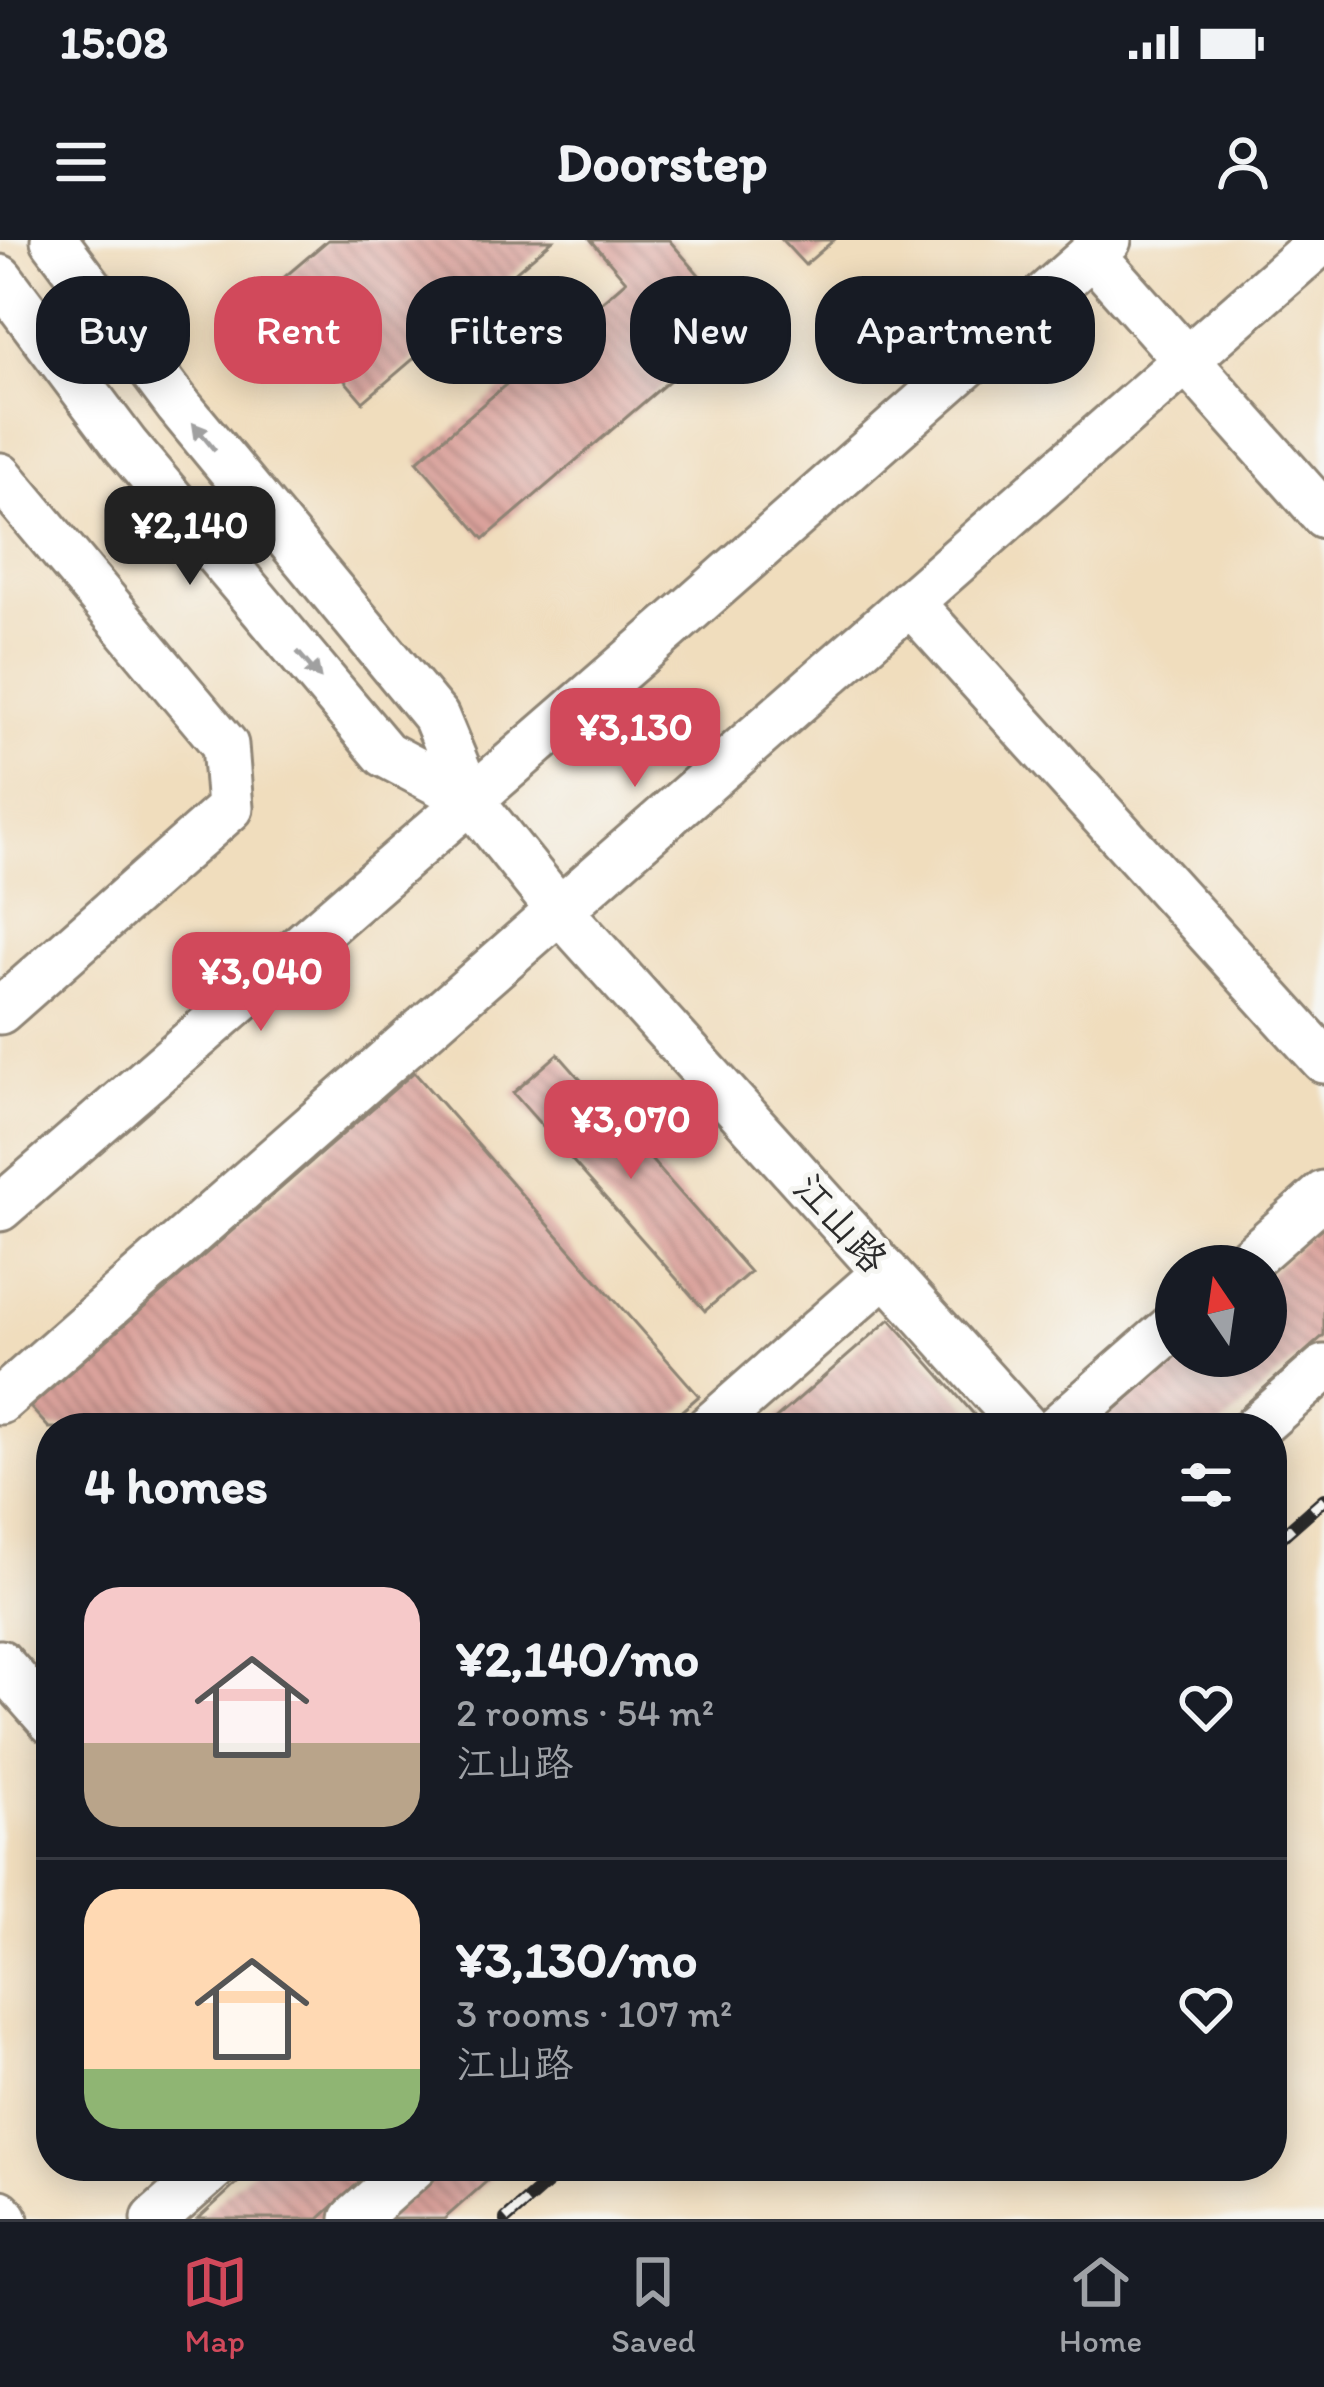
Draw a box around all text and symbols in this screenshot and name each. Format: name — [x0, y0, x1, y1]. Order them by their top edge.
text: 15:08 — [60, 15, 168, 69]
icon: menu — [48, 129, 114, 195]
icon: person — [1210, 129, 1276, 195]
text: Doorstep — [556, 130, 768, 195]
chip: Buy — [36, 276, 190, 384]
chip: Rent — [214, 276, 382, 384]
chip: Filters — [406, 276, 606, 384]
chip: New — [630, 276, 791, 384]
chip: Apartment — [815, 276, 1095, 384]
one-way arrow — [192, 421, 217, 452]
pin: ¥2,140 — [92, 486, 288, 588]
text: ¥2,140 — [131, 501, 249, 548]
one-way arrow — [295, 650, 321, 680]
pin: ¥3,130 — [537, 688, 733, 790]
text: ¥3,130 — [577, 703, 693, 750]
pin: ¥3,040 — [163, 932, 359, 1034]
text: ¥3,040 — [199, 947, 323, 994]
pin: ¥3,070 — [533, 1080, 729, 1182]
text: ¥3,070 — [571, 1095, 691, 1142]
street label: 江山路 — [784, 1164, 898, 1282]
north arrow — [1155, 1245, 1287, 1377]
map controls — [1155, 1245, 1287, 1377]
icon: filters — [1173, 1452, 1239, 1518]
text: 4 homes — [84, 1455, 268, 1516]
text: ¥2,140/mo — [456, 1628, 699, 1689]
icon: home — [180, 1635, 324, 1779]
icon: heart — [1173, 1674, 1239, 1740]
text: 2 rooms · 54 m² — [456, 1689, 714, 1736]
text: 江山路 — [456, 1739, 573, 1786]
text: ¥3,130/mo — [456, 1929, 698, 1990]
icon: home — [180, 1937, 324, 2081]
icon: heart — [1173, 1976, 1239, 2042]
text: 3 rooms · 107 m² — [456, 1990, 732, 2037]
text: 江山路 — [456, 2040, 573, 2087]
tab: Map — [182, 2249, 248, 2360]
tab: Saved — [611, 2249, 696, 2360]
tab: Home — [1059, 2249, 1142, 2360]

